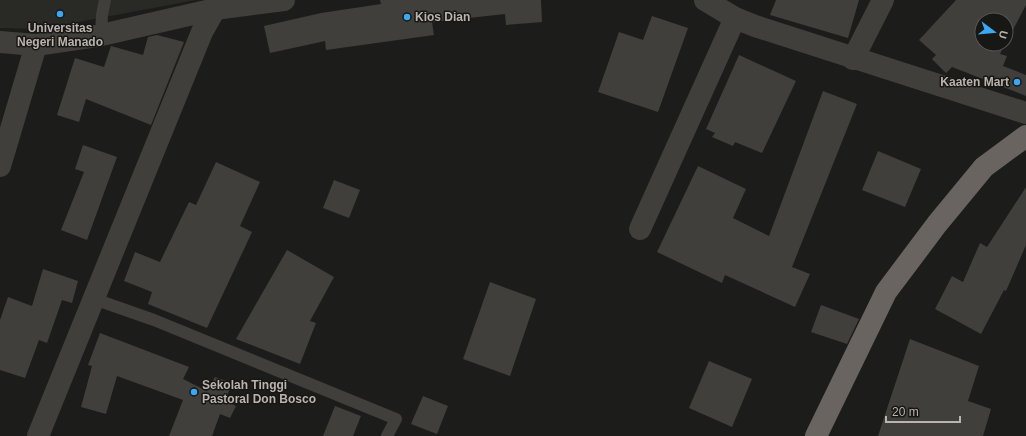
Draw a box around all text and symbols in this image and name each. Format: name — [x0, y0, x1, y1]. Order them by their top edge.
marker: Universitas Negeri Manado — [55, 9, 65, 19]
place label: Kios Dian — [415, 10, 470, 24]
marker: Kios Dian — [402, 12, 412, 22]
north arrow — [974, 12, 1014, 52]
place label: Universitas Negeri Manado — [17, 21, 103, 49]
text: U — [997, 29, 1010, 40]
place label: Kaaten Mart — [940, 75, 1009, 89]
marker: Kaaten Mart — [1012, 77, 1022, 87]
place label: Sekolah Tinggi Pastoral Don Bosco — [202, 378, 316, 406]
marker: Sekolah Tinggi Pastoral Don Bosco — [189, 387, 199, 397]
scale bar — [886, 398, 960, 424]
text: 20 m — [892, 405, 919, 419]

